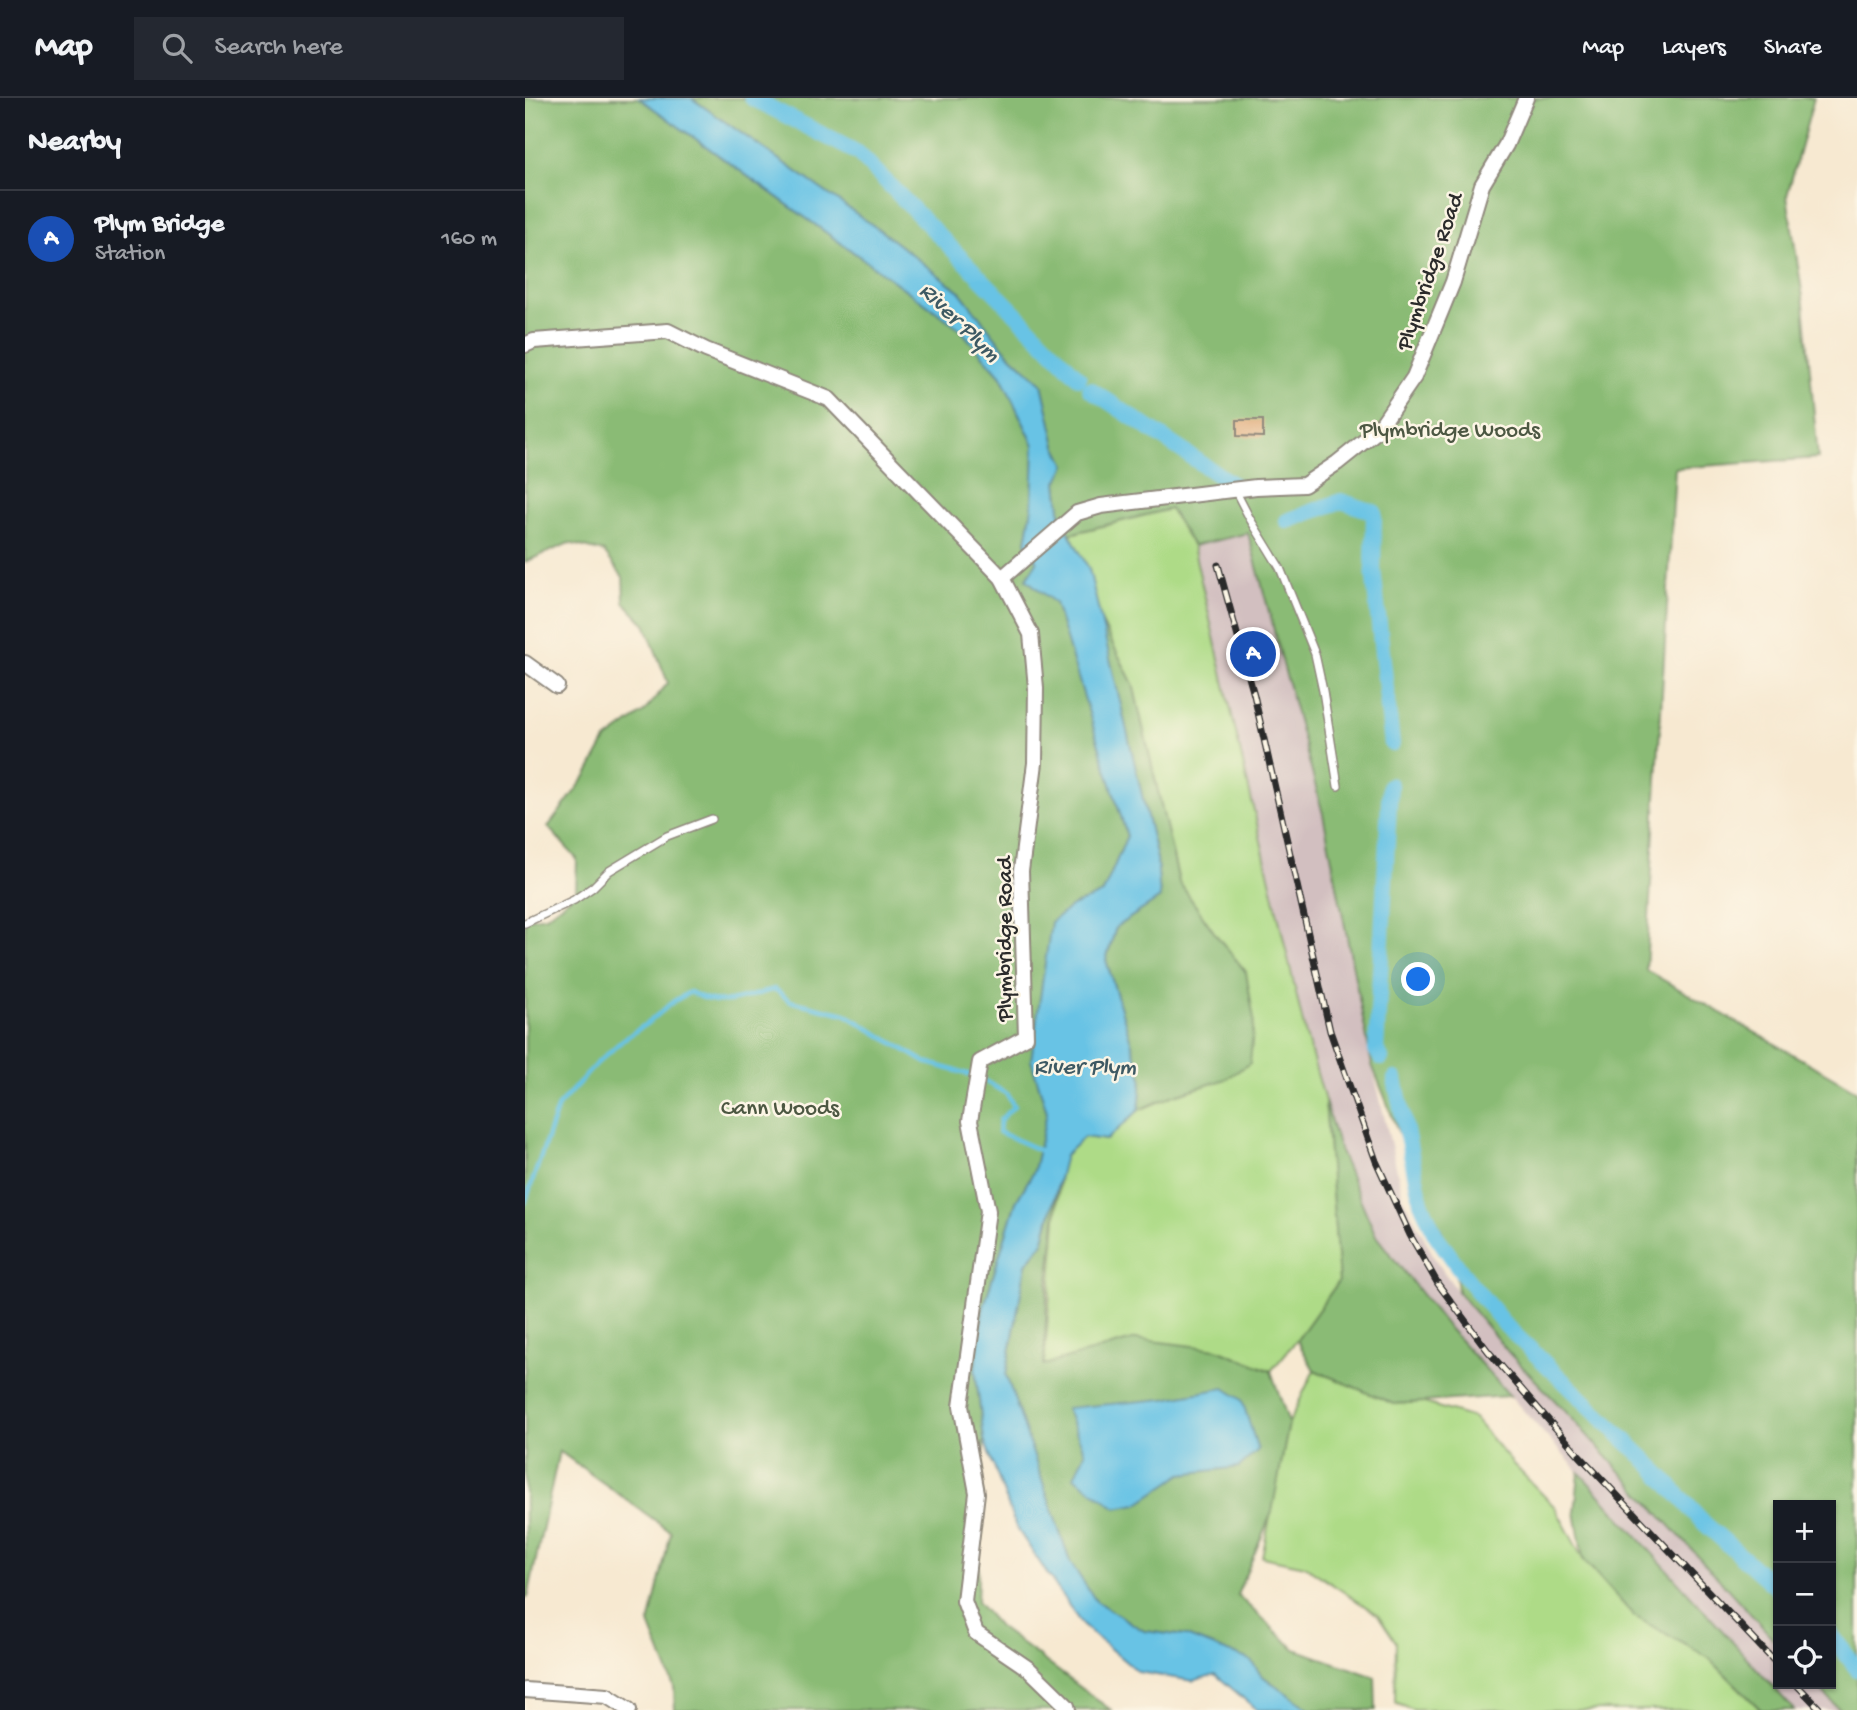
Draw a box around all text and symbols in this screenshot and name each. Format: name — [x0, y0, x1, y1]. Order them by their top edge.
search box — [134, 17, 624, 80]
text: Map — [35, 29, 92, 67]
icon: search — [158, 29, 196, 67]
text: Search here — [214, 33, 343, 64]
text: Map — [1582, 34, 1624, 63]
text: Layers — [1662, 34, 1726, 63]
text: Share — [1764, 34, 1822, 63]
text: Nearby — [28, 126, 121, 161]
street label: Plymbridge Road — [1391, 188, 1471, 355]
text: Plym Bridge — [95, 210, 224, 241]
text: A — [44, 226, 58, 253]
text: 160 m — [441, 226, 497, 253]
text: Station — [95, 241, 165, 268]
water label: River Plym — [912, 278, 1005, 369]
park label: Plymbridge Woods — [1359, 418, 1540, 445]
pin: A — [1230, 628, 1276, 680]
street label: Plymbridge Road — [993, 855, 1020, 1022]
your location — [1401, 962, 1435, 996]
water label: River Plym — [1034, 1054, 1136, 1083]
park label: Cann Woods — [721, 1096, 839, 1123]
map controls — [1773, 1500, 1836, 1689]
button: + — [1773, 1500, 1836, 1563]
button: − — [1773, 1563, 1836, 1626]
button: locate — [1773, 1626, 1836, 1689]

